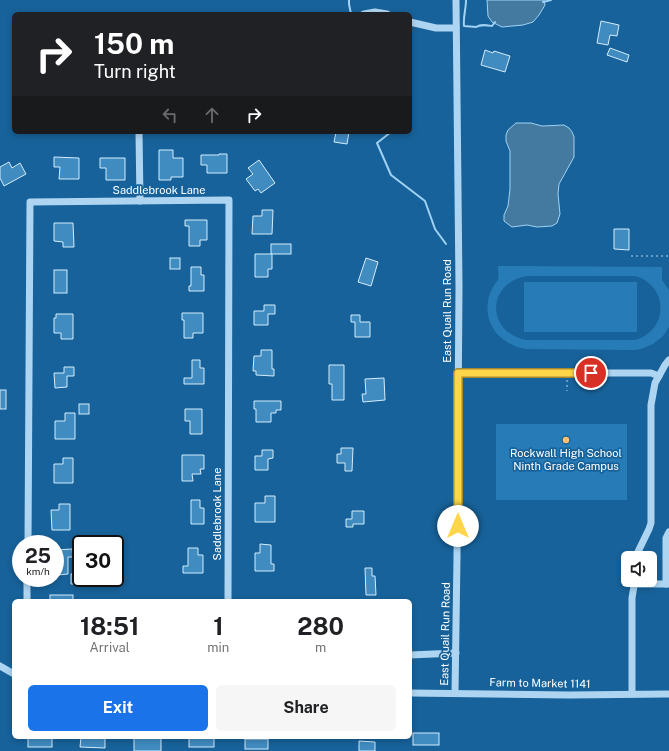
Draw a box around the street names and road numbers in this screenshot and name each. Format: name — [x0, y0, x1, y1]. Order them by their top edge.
street label: Saddlebrook Lane — [113, 184, 205, 196]
street label: East Quail Run Road — [441, 259, 453, 363]
street label: Saddlebrook Lane — [211, 468, 223, 560]
street label: East Quail Run Road — [438, 582, 452, 686]
street label: Farm to Market 1141 — [489, 676, 591, 690]

